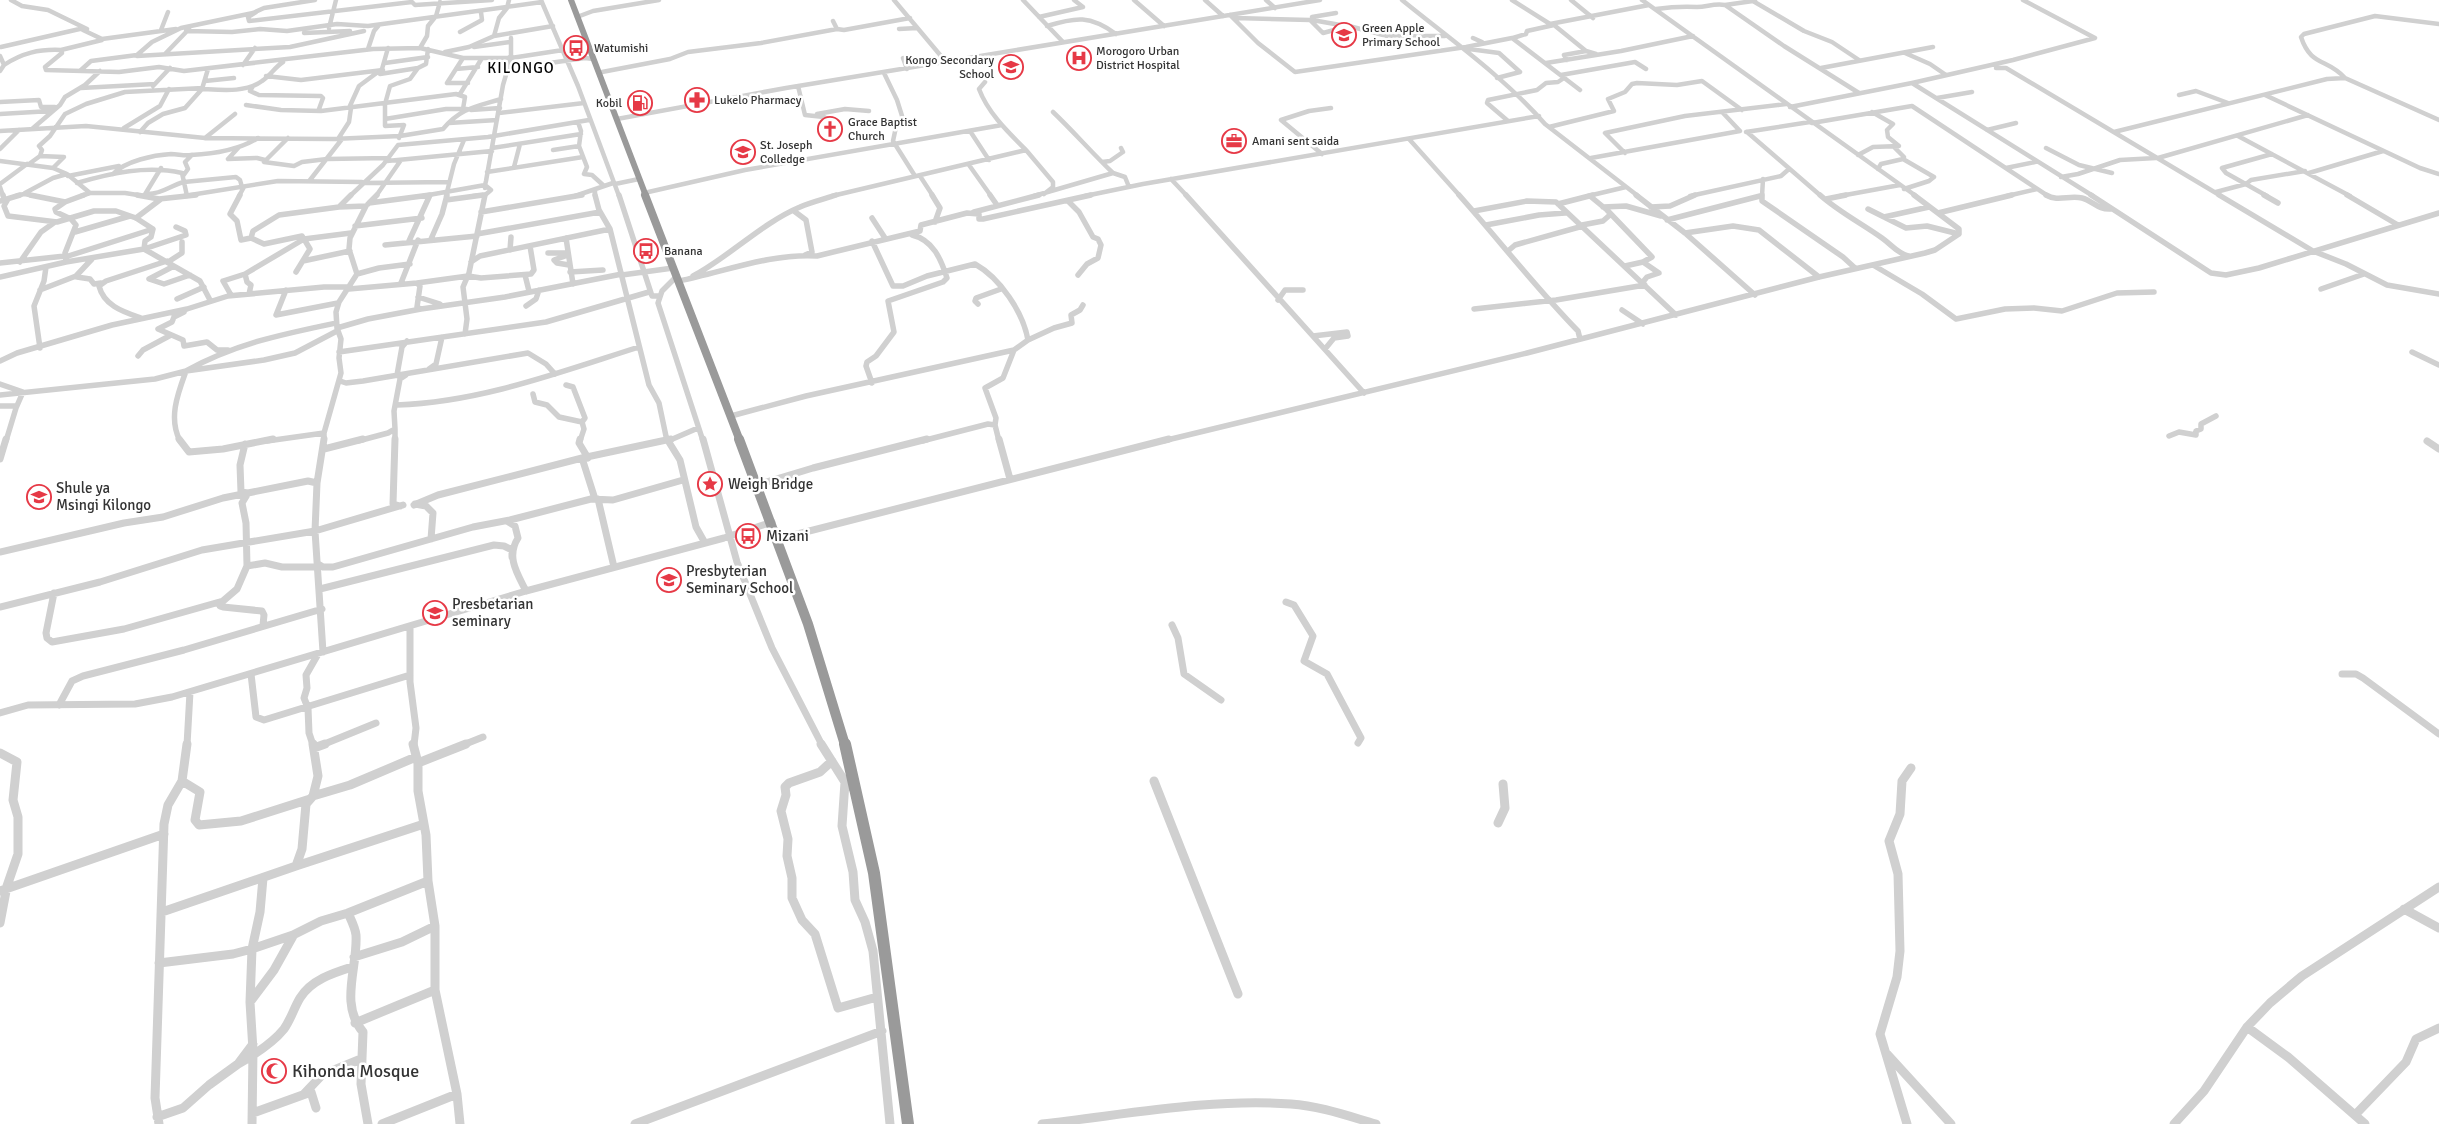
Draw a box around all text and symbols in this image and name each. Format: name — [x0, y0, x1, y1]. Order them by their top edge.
place label: Green Apple Primary School — [1362, 21, 1440, 50]
school or university icon: Green Apple Primary School — [1331, 22, 1357, 48]
bus stop icon: Watumishi — [563, 35, 589, 61]
place label: Watumishi — [594, 41, 648, 56]
place label: Morogoro Urban District Hospital — [1096, 44, 1180, 73]
hospital icon: Morogoro Urban District Hospital — [1066, 45, 1092, 71]
place label: Kongo Secondary School — [905, 53, 994, 82]
school or university icon: Kongo Secondary School — [998, 54, 1024, 80]
district label: KILONGO — [487, 59, 555, 77]
pharmacy icon: Lukelo Pharmacy — [684, 87, 710, 113]
fuel station icon: Kobil — [627, 90, 653, 116]
place label: Lukelo Pharmacy — [714, 93, 802, 108]
place label: Kobil — [596, 96, 622, 111]
place label: Grace Baptist Church — [848, 115, 917, 144]
church icon: Grace Baptist Church — [817, 116, 843, 142]
office icon: Amani sent saida — [1221, 128, 1247, 154]
place label: Amani sent saida — [1252, 134, 1339, 149]
place label: St. Joseph Colledge — [760, 138, 812, 167]
school or university icon: St. Joseph Colledge — [730, 139, 756, 165]
bus stop icon: Banana — [633, 238, 659, 264]
place label: Banana — [664, 244, 703, 259]
place icon: Weigh Bridge — [697, 471, 723, 497]
place label: Weigh Bridge — [728, 475, 813, 493]
place label: Shule ya Msingi Kilongo — [56, 479, 151, 514]
school or university icon: Shule ya Msingi Kilongo — [26, 484, 52, 510]
bus stop icon: Mizani — [735, 523, 761, 549]
place label: Mizani — [766, 527, 809, 545]
place label: Presbyterian Seminary School — [686, 562, 793, 597]
school or university icon: Presbyterian Seminary School — [656, 567, 682, 593]
place label: Presbetarian seminary — [452, 595, 534, 630]
school or university icon: Presbetarian seminary — [422, 600, 448, 626]
mosque icon: Kihonda Mosque — [261, 1058, 287, 1084]
place label: Kihonda Mosque — [292, 1060, 419, 1082]

